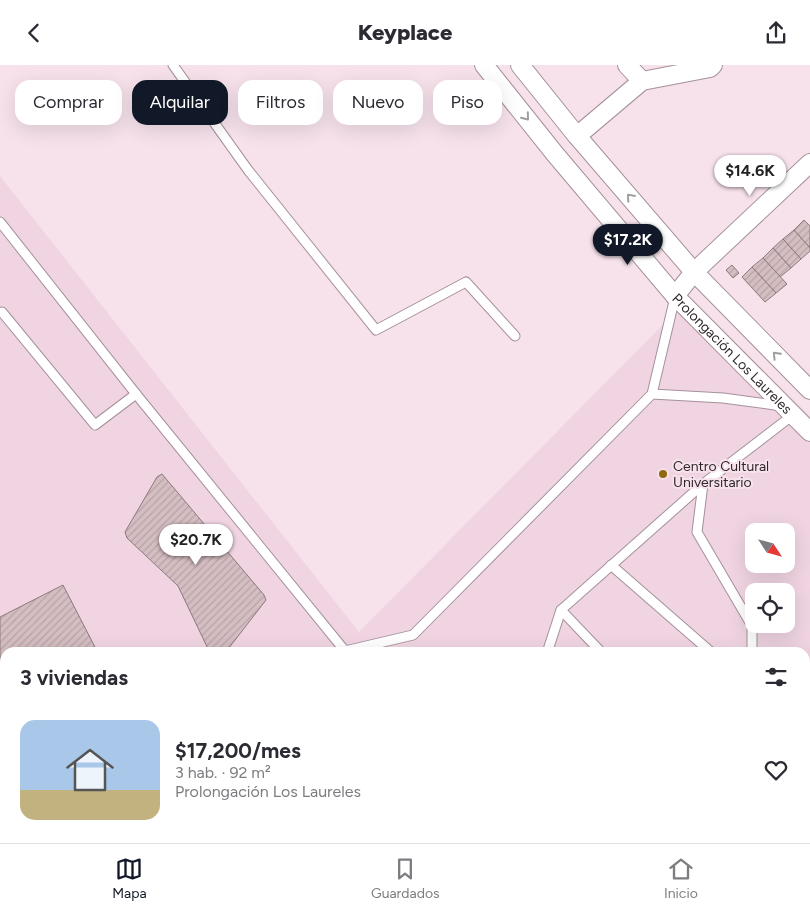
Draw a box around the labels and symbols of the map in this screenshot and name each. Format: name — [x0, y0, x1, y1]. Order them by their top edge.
one-way arrow — [520, 111, 529, 120]
pin: $14.6K — [709, 155, 791, 197]
one-way arrow — [627, 194, 636, 203]
pin: $17.2K — [587, 223, 669, 266]
street label: Prolongación Los Laureles — [669, 290, 796, 417]
one-way arrow — [773, 352, 782, 361]
place label: Centro Cultural Universitario — [673, 458, 769, 491]
marker: Centro Cultural Universitario — [657, 468, 669, 480]
pin: $20.7K — [155, 523, 237, 566]
north arrow — [745, 523, 795, 573]

